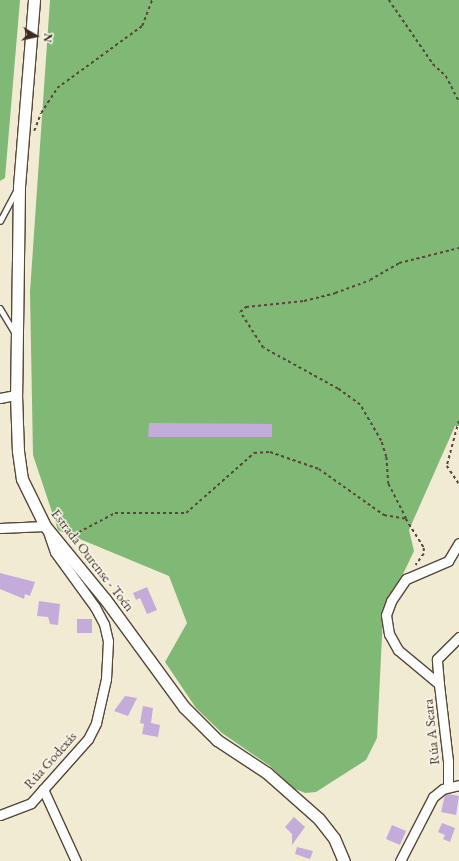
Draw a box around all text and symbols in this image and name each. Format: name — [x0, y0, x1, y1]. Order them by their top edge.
north arrow — [16, 16, 56, 56]
text: N — [40, 32, 55, 43]
street label: Estrada Ourense - Toén — [48, 505, 138, 615]
street label: Rúa A Seara — [419, 698, 443, 766]
street label: Rúa Godexás — [20, 728, 80, 792]

